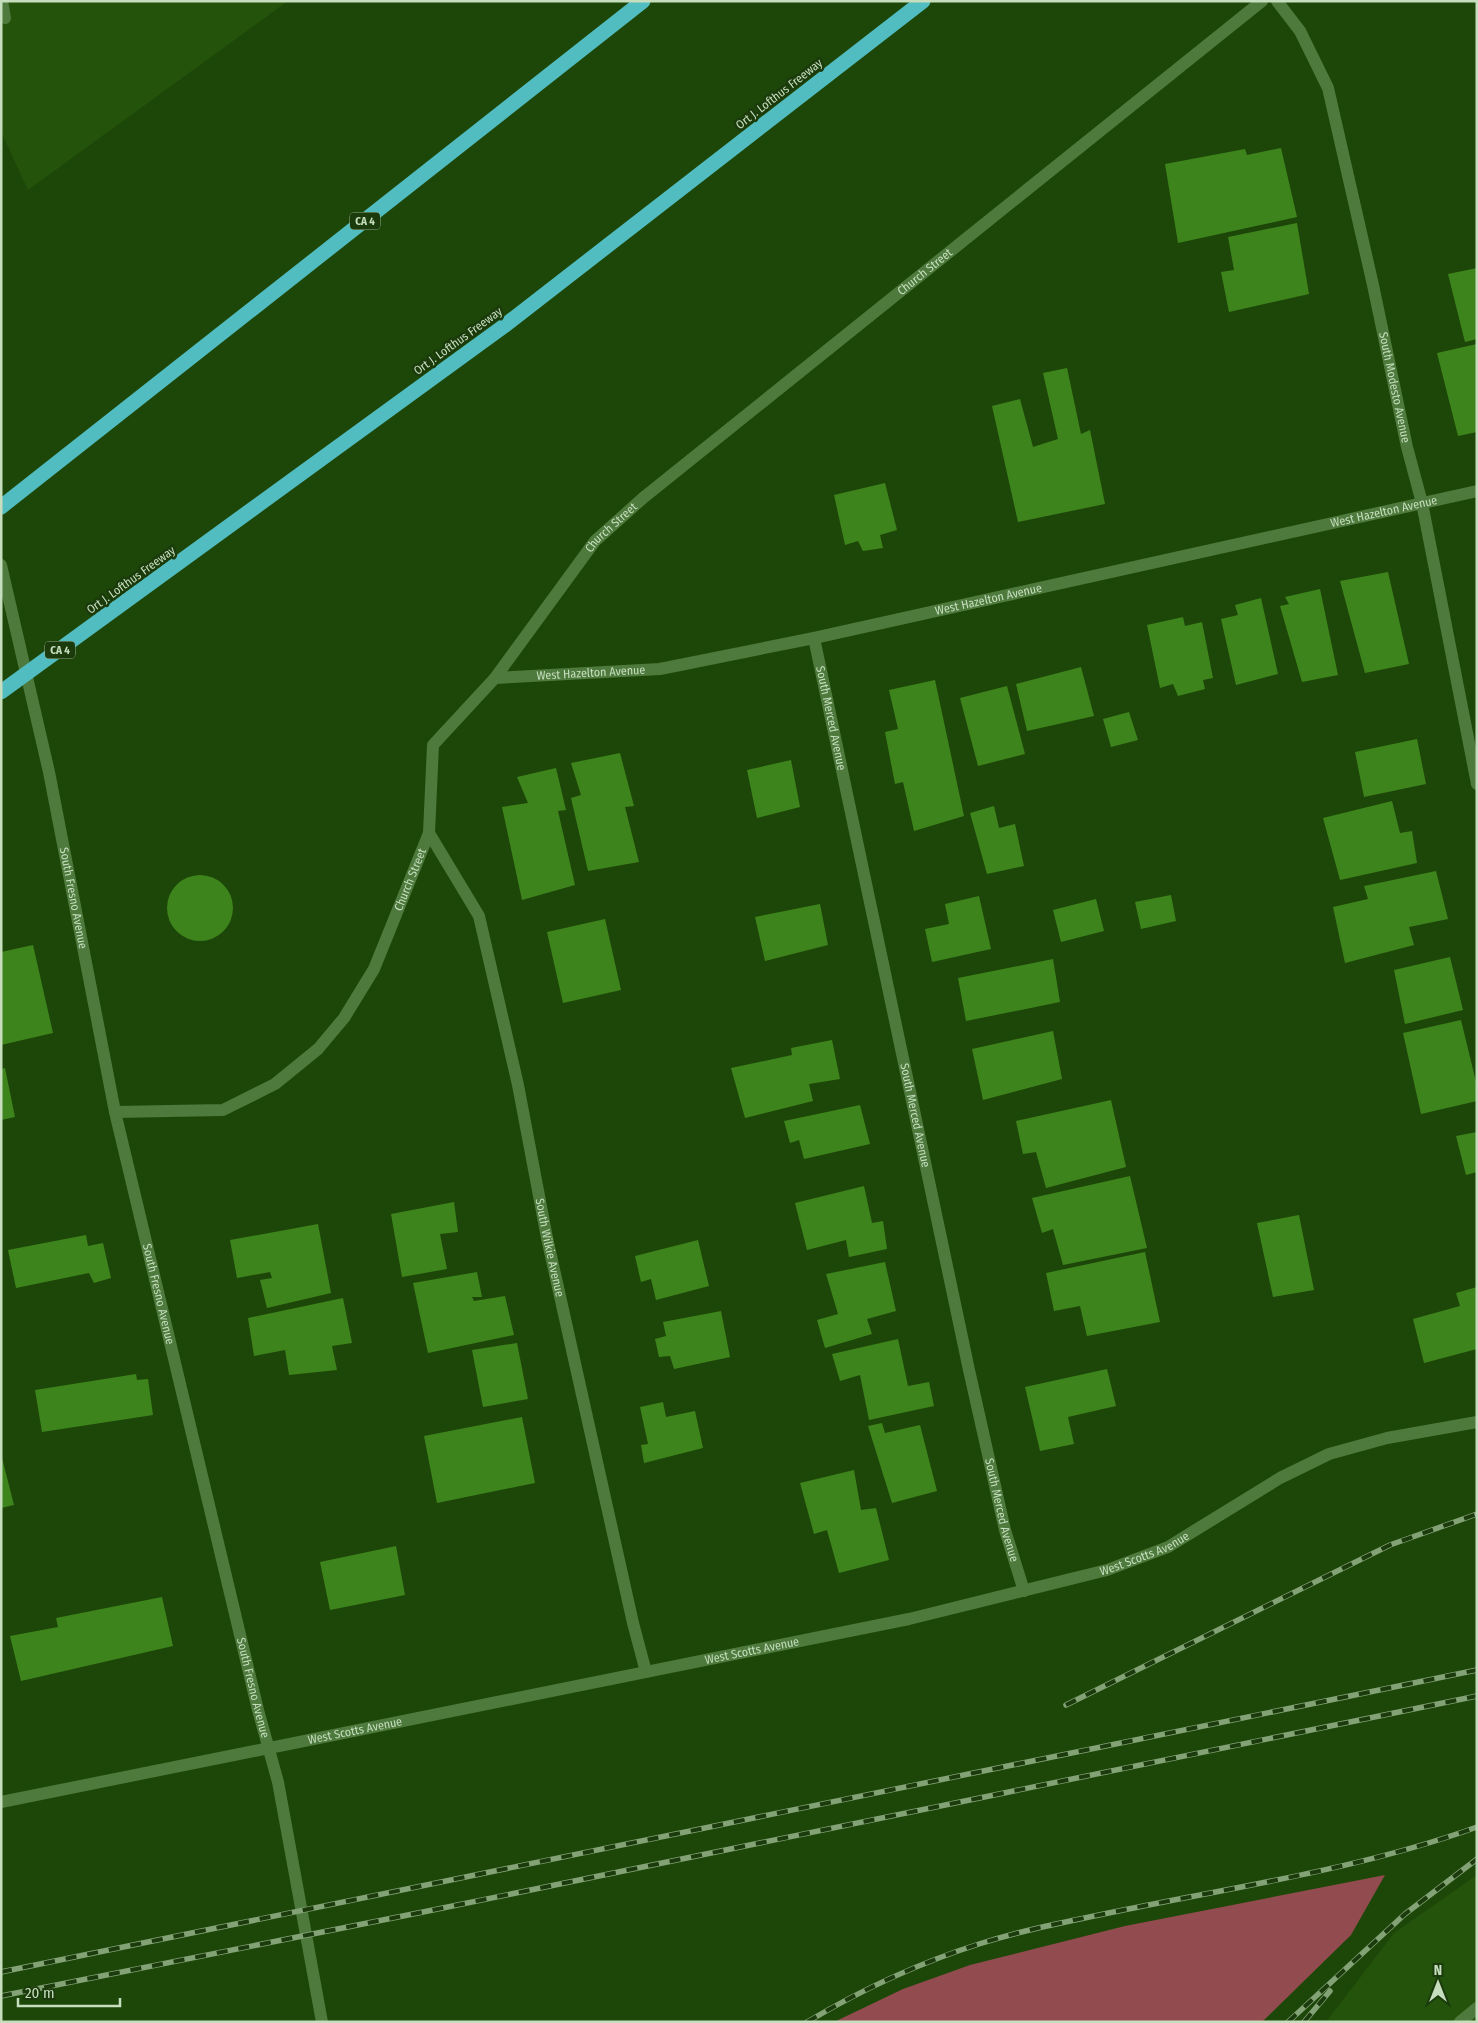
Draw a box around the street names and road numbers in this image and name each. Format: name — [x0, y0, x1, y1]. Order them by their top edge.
street label: Ort J. Lofthus Freeway — [733, 55, 826, 132]
road number: CA 4 — [350, 212, 380, 230]
street label: Church Street — [895, 246, 955, 298]
street label: Ort J. Lofthus Freeway — [411, 304, 505, 378]
street label: South Modesto Avenue — [1376, 331, 1413, 444]
street label: West Hazelton Avenue — [1329, 493, 1439, 530]
street label: Church Street — [582, 500, 640, 555]
street label: Ort J. Lofthus Freeway — [84, 543, 178, 617]
street label: West Hazelton Avenue — [934, 581, 1043, 618]
road number: CA 4 — [45, 642, 75, 658]
street label: West Hazelton Avenue — [536, 663, 646, 683]
street label: South Merced Avenue — [813, 665, 849, 772]
street label: South Fresno Avenue — [57, 846, 90, 950]
street label: Church Street — [391, 846, 429, 913]
street label: South Merced Avenue — [897, 1062, 933, 1169]
street label: South Wilkie Avenue — [533, 1197, 567, 1298]
street label: South Fresno Avenue — [140, 1242, 177, 1346]
street label: South Merced Avenue — [982, 1457, 1021, 1564]
street label: West Scotts Avenue — [1098, 1529, 1192, 1579]
street label: West Scotts Avenue — [704, 1634, 800, 1667]
street label: South Fresno Avenue — [234, 1636, 272, 1740]
street label: West Scotts Avenue — [307, 1714, 403, 1747]

